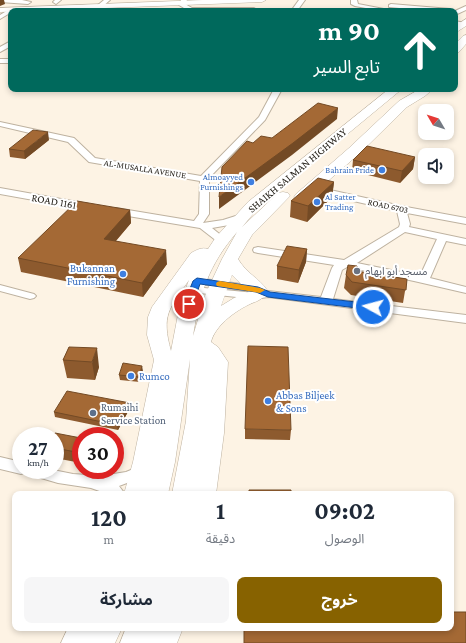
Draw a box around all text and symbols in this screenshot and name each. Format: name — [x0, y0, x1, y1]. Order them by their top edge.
text: 90 m — [319, 15, 380, 46]
icon: ahead — [394, 24, 446, 76]
text: تابع السير — [313, 57, 380, 77]
north arrow — [418, 104, 454, 140]
map controls — [418, 104, 454, 184]
street label: SHAIKH SALMAN HIGHWAY — [245, 125, 349, 215]
button: sound — [418, 148, 454, 184]
street label: AL-MUSALLA AVENUE — [103, 158, 187, 180]
place label: Bahrain Pride — [325, 165, 374, 175]
marker: Bahrain Pride — [377, 165, 387, 175]
place label: Almoayyed Furnishings — [200, 172, 243, 192]
marker: Almoayyed Furnishings — [246, 177, 256, 187]
street label: ROAD 1161 — [31, 191, 78, 211]
place label: Al Satter Trading — [325, 192, 356, 212]
marker: Al Satter Trading — [312, 197, 322, 207]
street label: ROAD 6703 — [367, 197, 409, 215]
place label: Bukannan Furnishing — [67, 262, 116, 288]
place label: مسجد أبو ابهام — [365, 265, 428, 279]
marker: مسجد أبو ابهام — [352, 266, 362, 276]
marker: Bukannan Furnishing — [118, 269, 128, 279]
position arrow — [352, 286, 394, 328]
pin — [172, 287, 206, 321]
icon: arrive — [178, 293, 200, 315]
place label: Rumco — [139, 370, 170, 382]
marker: Rumco — [126, 371, 136, 381]
place label: Abbas Biljeek & Sons — [276, 389, 335, 414]
marker: Abbas Biljeek & Sons — [263, 396, 273, 406]
place label: Rumaihi Service Station — [101, 401, 166, 426]
marker: Rumaihi Service Station — [88, 408, 98, 418]
speed limit sign: 30 — [72, 427, 124, 479]
text: 27 — [28, 437, 48, 459]
text: km/h — [27, 457, 49, 468]
text: 1 — [216, 497, 225, 524]
text: 09:02 — [314, 497, 375, 524]
text: 120 — [91, 504, 127, 531]
text: دقيقة — [206, 531, 235, 546]
text: الوصول — [325, 531, 364, 546]
text: m — [104, 532, 114, 547]
button: مشاركة — [24, 577, 229, 623]
button: خروج — [237, 577, 442, 623]

